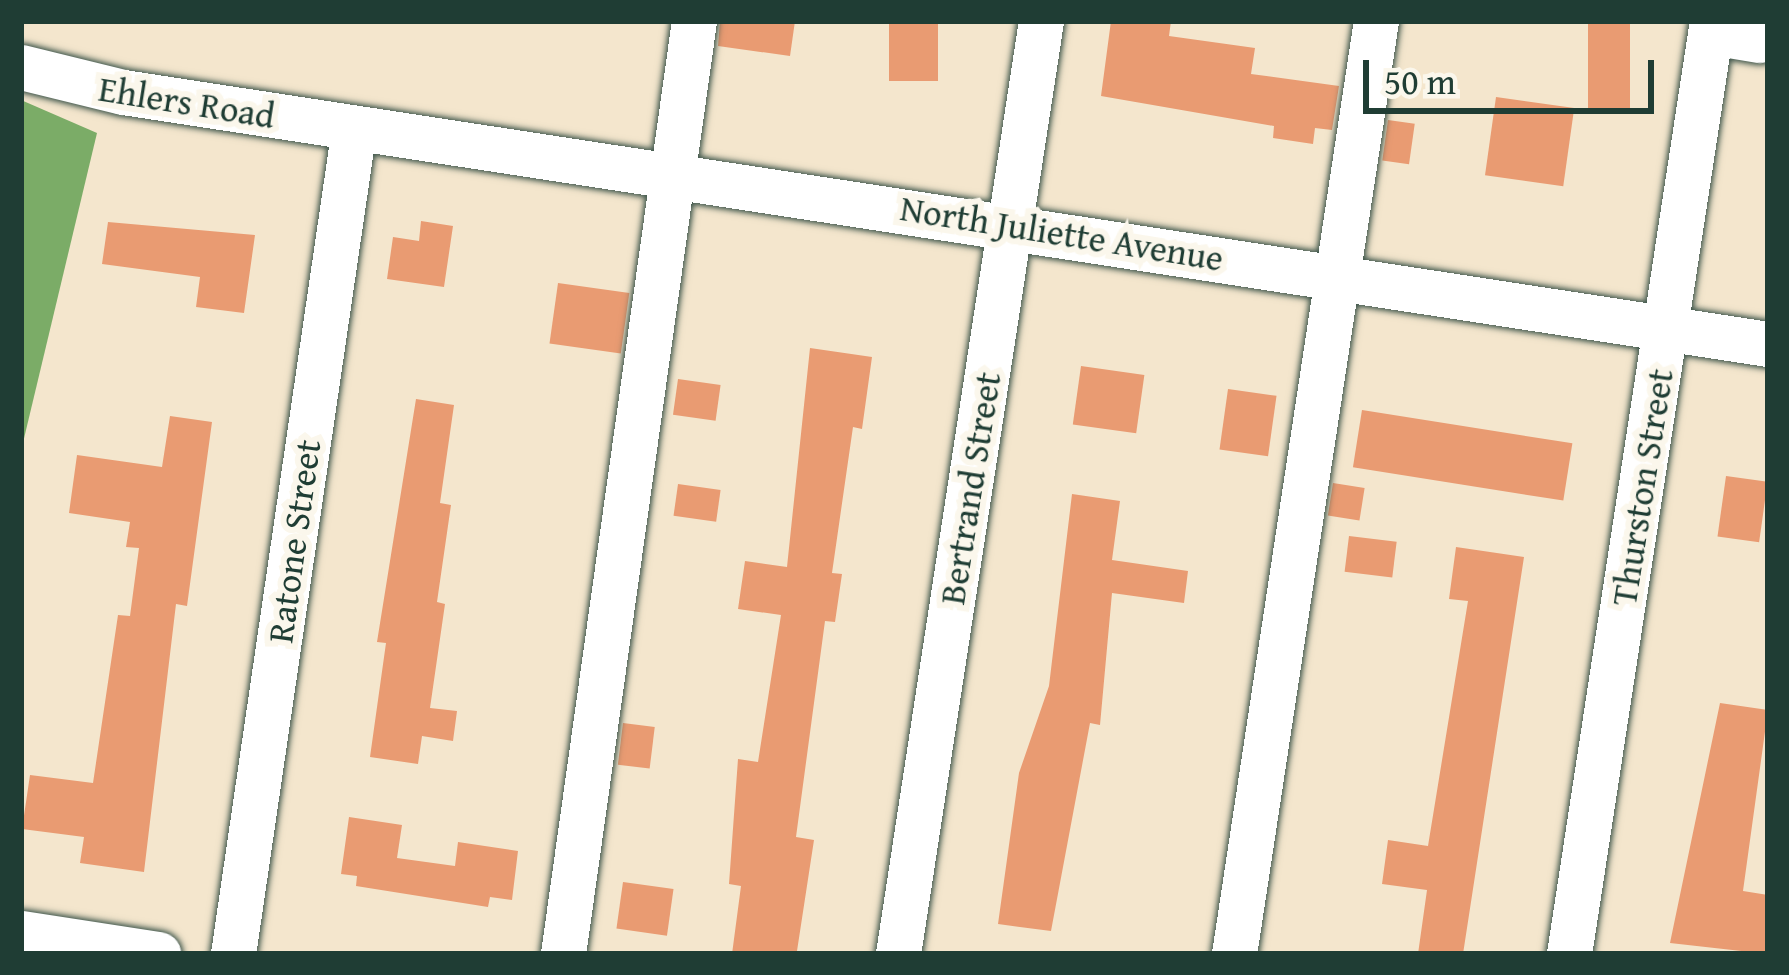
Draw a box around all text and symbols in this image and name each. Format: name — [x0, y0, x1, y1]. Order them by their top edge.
scale bar — [1369, 36, 1660, 110]
text: 50 m — [1384, 54, 1456, 107]
street label: Ehlers Road — [96, 66, 278, 136]
street label: North Juliette Avenue — [897, 185, 1227, 279]
street label: Thurston Street — [1601, 365, 1681, 609]
street label: Bertrand Street — [929, 369, 1009, 607]
street label: Ratone Street — [257, 437, 329, 645]

